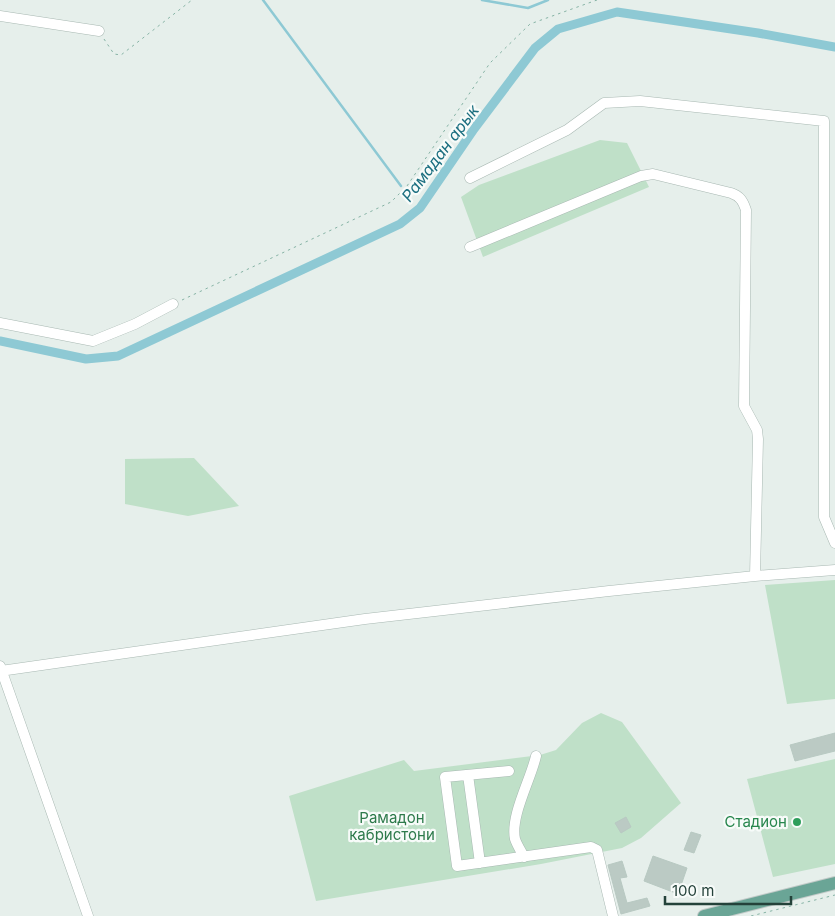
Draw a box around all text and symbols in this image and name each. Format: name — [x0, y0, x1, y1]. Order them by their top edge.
water label: Рамадан арык — [397, 100, 484, 205]
park label: Рамадон кабристони — [349, 808, 435, 844]
place label: Стадион — [724, 812, 787, 831]
marker: Стадион — [791, 816, 803, 828]
scale bar — [665, 874, 791, 906]
text: 100 m — [672, 881, 714, 900]

